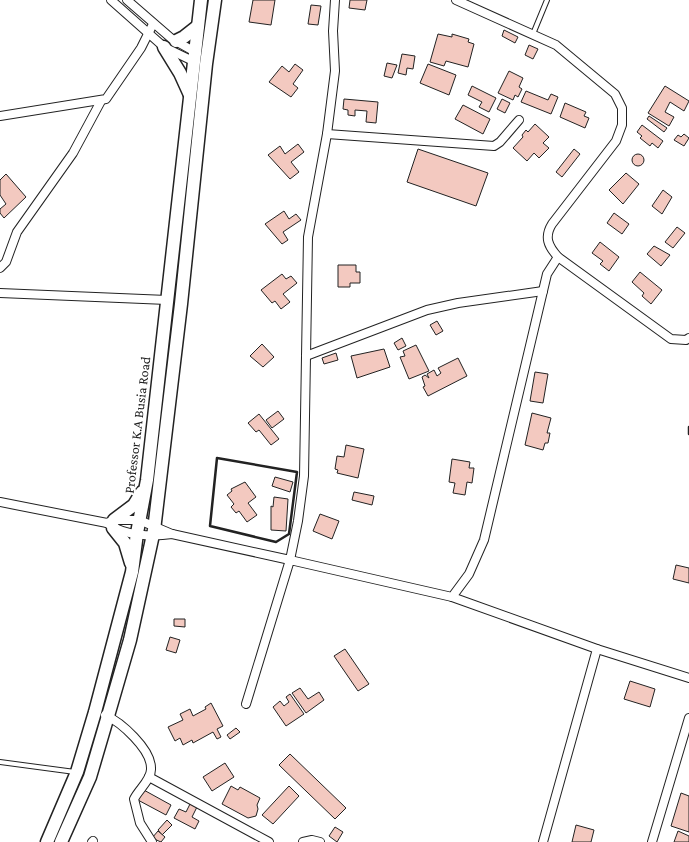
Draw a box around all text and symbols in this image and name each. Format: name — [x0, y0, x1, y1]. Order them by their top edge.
street label: Professor K.A Busia Road — [121, 355, 153, 494]

